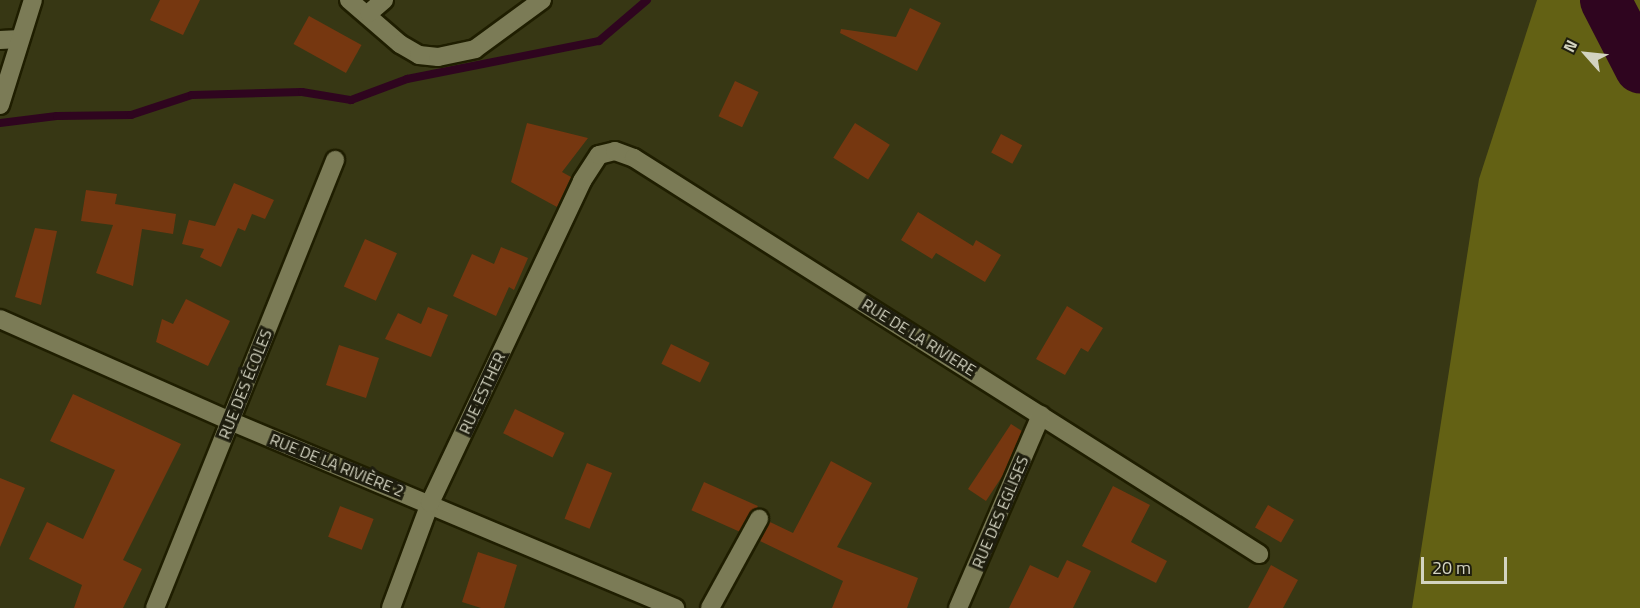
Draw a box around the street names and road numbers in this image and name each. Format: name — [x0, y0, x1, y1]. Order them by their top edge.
street label: RUE DE LA RIVIERE — [859, 294, 979, 380]
street label: RUE DES ÉCOLES — [214, 326, 276, 442]
street label: RUE ESTHER — [455, 349, 509, 437]
street label: RUE DE LA RIVIÈRE 2 — [267, 429, 407, 501]
street label: RUE DES EGLISES — [968, 453, 1032, 571]

